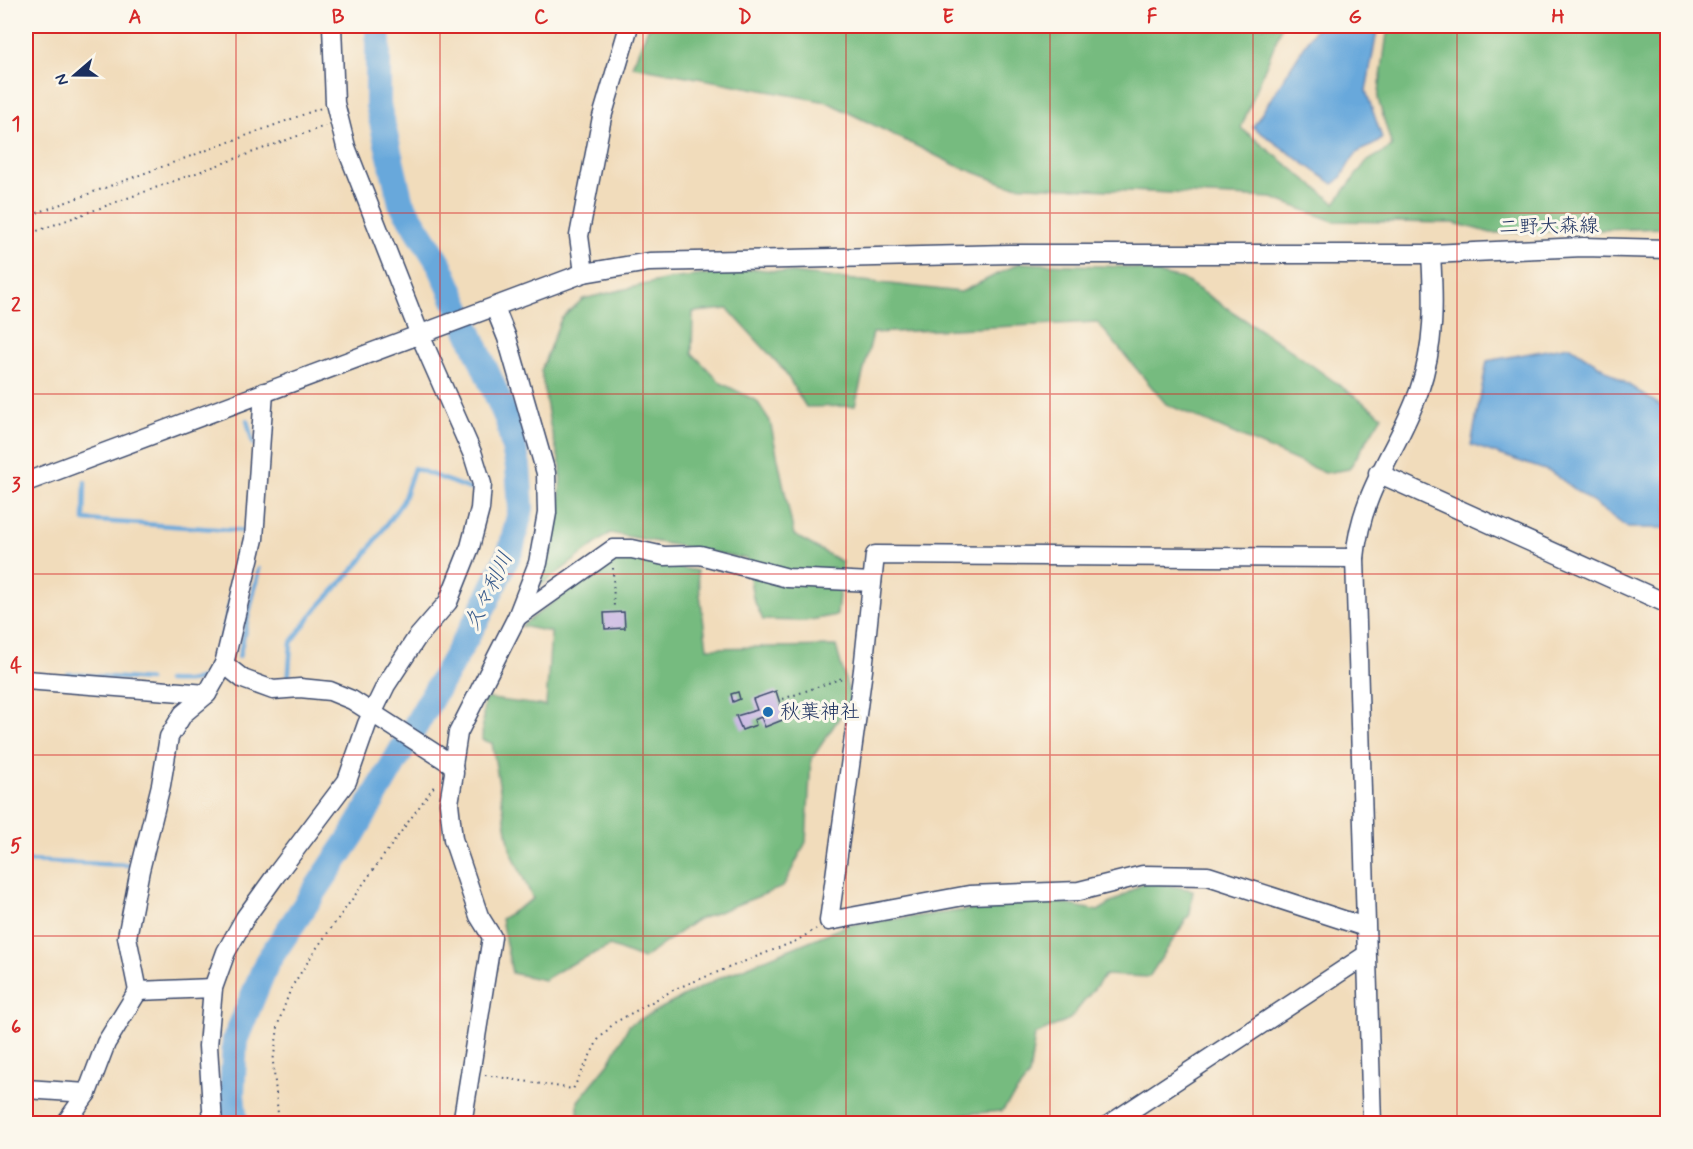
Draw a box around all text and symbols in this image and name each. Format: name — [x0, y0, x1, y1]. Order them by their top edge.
text: A — [128, 4, 142, 31]
text: B — [332, 4, 345, 31]
text: C — [534, 4, 549, 31]
text: D — [738, 4, 752, 31]
text: E — [942, 4, 954, 31]
text: F — [1147, 4, 1158, 31]
text: G — [1348, 4, 1362, 31]
text: H — [1551, 4, 1565, 31]
north arrow — [45, 45, 105, 105]
text: N — [51, 71, 74, 88]
text: 1 — [12, 111, 20, 138]
street label: 二野大森線 — [1499, 213, 1599, 241]
text: 2 — [11, 292, 21, 319]
text: 3 — [11, 472, 21, 499]
water label: 久々利川 — [458, 547, 520, 635]
text: 4 — [10, 653, 22, 680]
place label: 秋葉神社 — [780, 699, 860, 726]
marker: 秋葉神社 — [761, 705, 775, 719]
text: 5 — [10, 833, 22, 860]
text: 6 — [11, 1014, 21, 1041]

